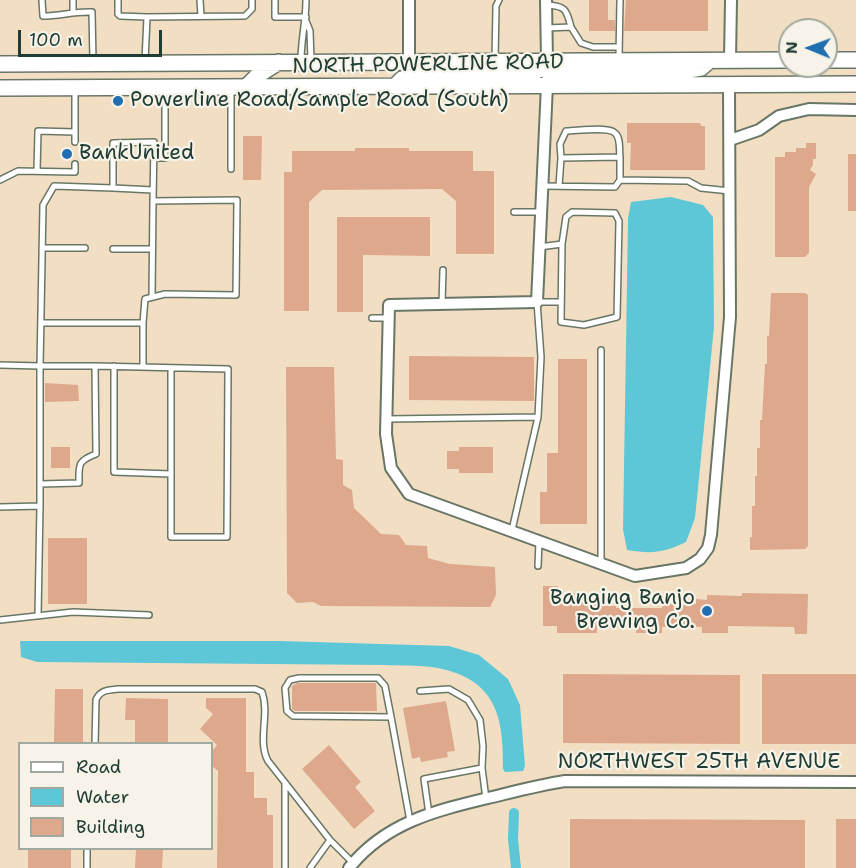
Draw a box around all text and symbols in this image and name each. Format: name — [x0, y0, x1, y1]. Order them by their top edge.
scale bar — [21, 18, 165, 56]
north arrow — [778, 18, 838, 78]
text: 100 m — [29, 28, 83, 52]
text: N — [781, 41, 802, 54]
street label: NORTH POWERLINE ROAD — [292, 50, 564, 80]
place label: Powerline Road/Sample Road (South) — [130, 88, 509, 114]
marker: Powerline Road/Sample Road (South) — [111, 94, 125, 108]
place label: BankUnited — [79, 141, 194, 167]
marker: BankUnited — [60, 147, 74, 161]
place label: Banging Banjo Brewing Co. — [550, 586, 695, 636]
marker: Banging Banjo Brewing Co. — [700, 604, 714, 618]
legend — [18, 742, 213, 850]
street label: NORTHWEST 25TH AVENUE — [558, 750, 840, 776]
text: Road — [76, 755, 121, 779]
text: Water — [76, 785, 129, 809]
text: Building — [76, 815, 145, 839]

